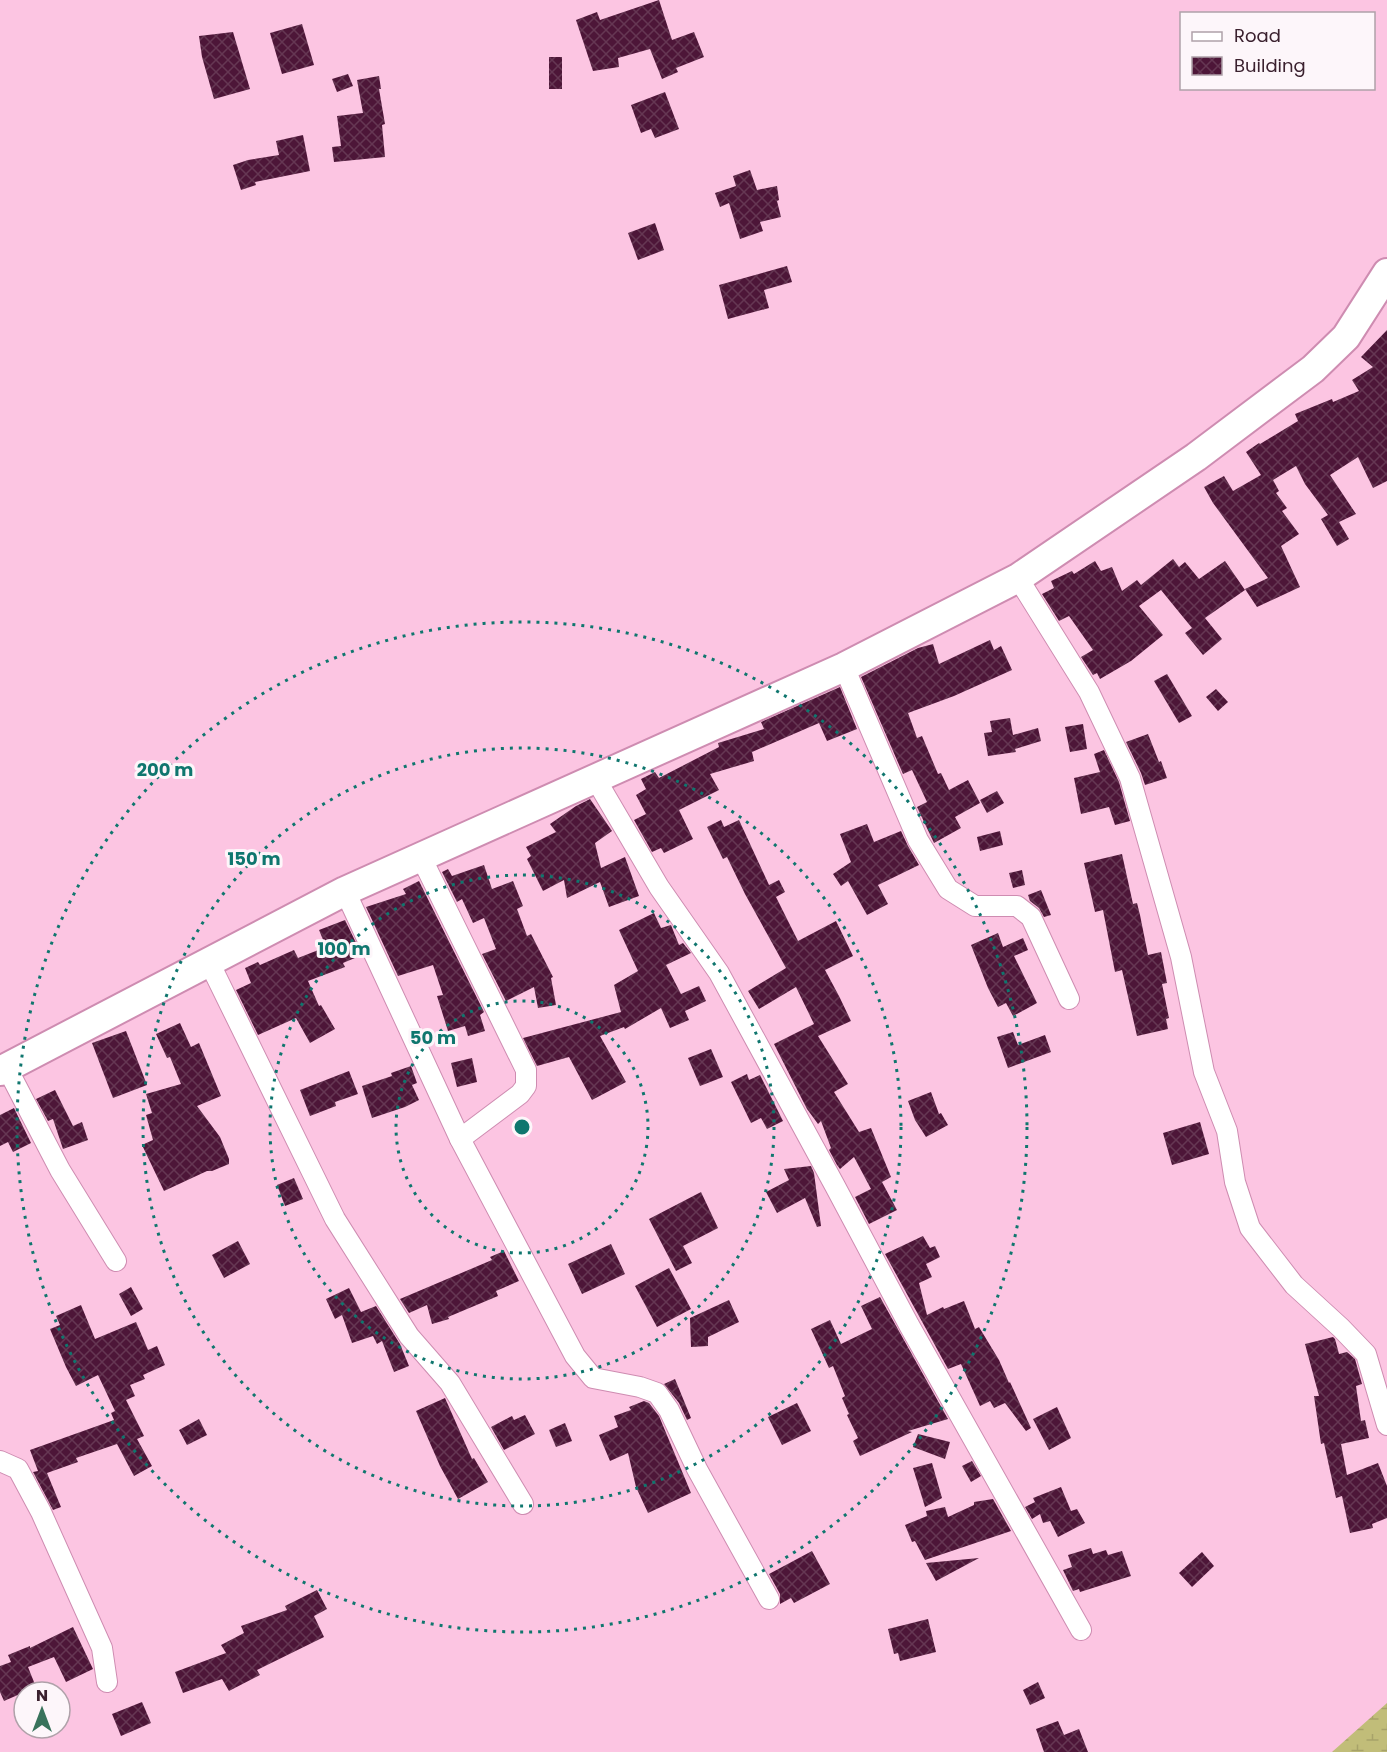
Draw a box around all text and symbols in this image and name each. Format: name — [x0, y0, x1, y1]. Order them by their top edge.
legend — [1180, 12, 1375, 90]
text: Road — [1234, 23, 1281, 48]
text: Building — [1234, 53, 1306, 78]
text: 200 m — [137, 757, 193, 782]
text: 150 m — [227, 846, 281, 871]
text: 100 m — [317, 936, 371, 961]
text: 50 m — [410, 1025, 456, 1050]
centre of rings — [512, 1117, 532, 1137]
north arrow — [12, 1680, 72, 1740]
text: N — [36, 1684, 48, 1707]

